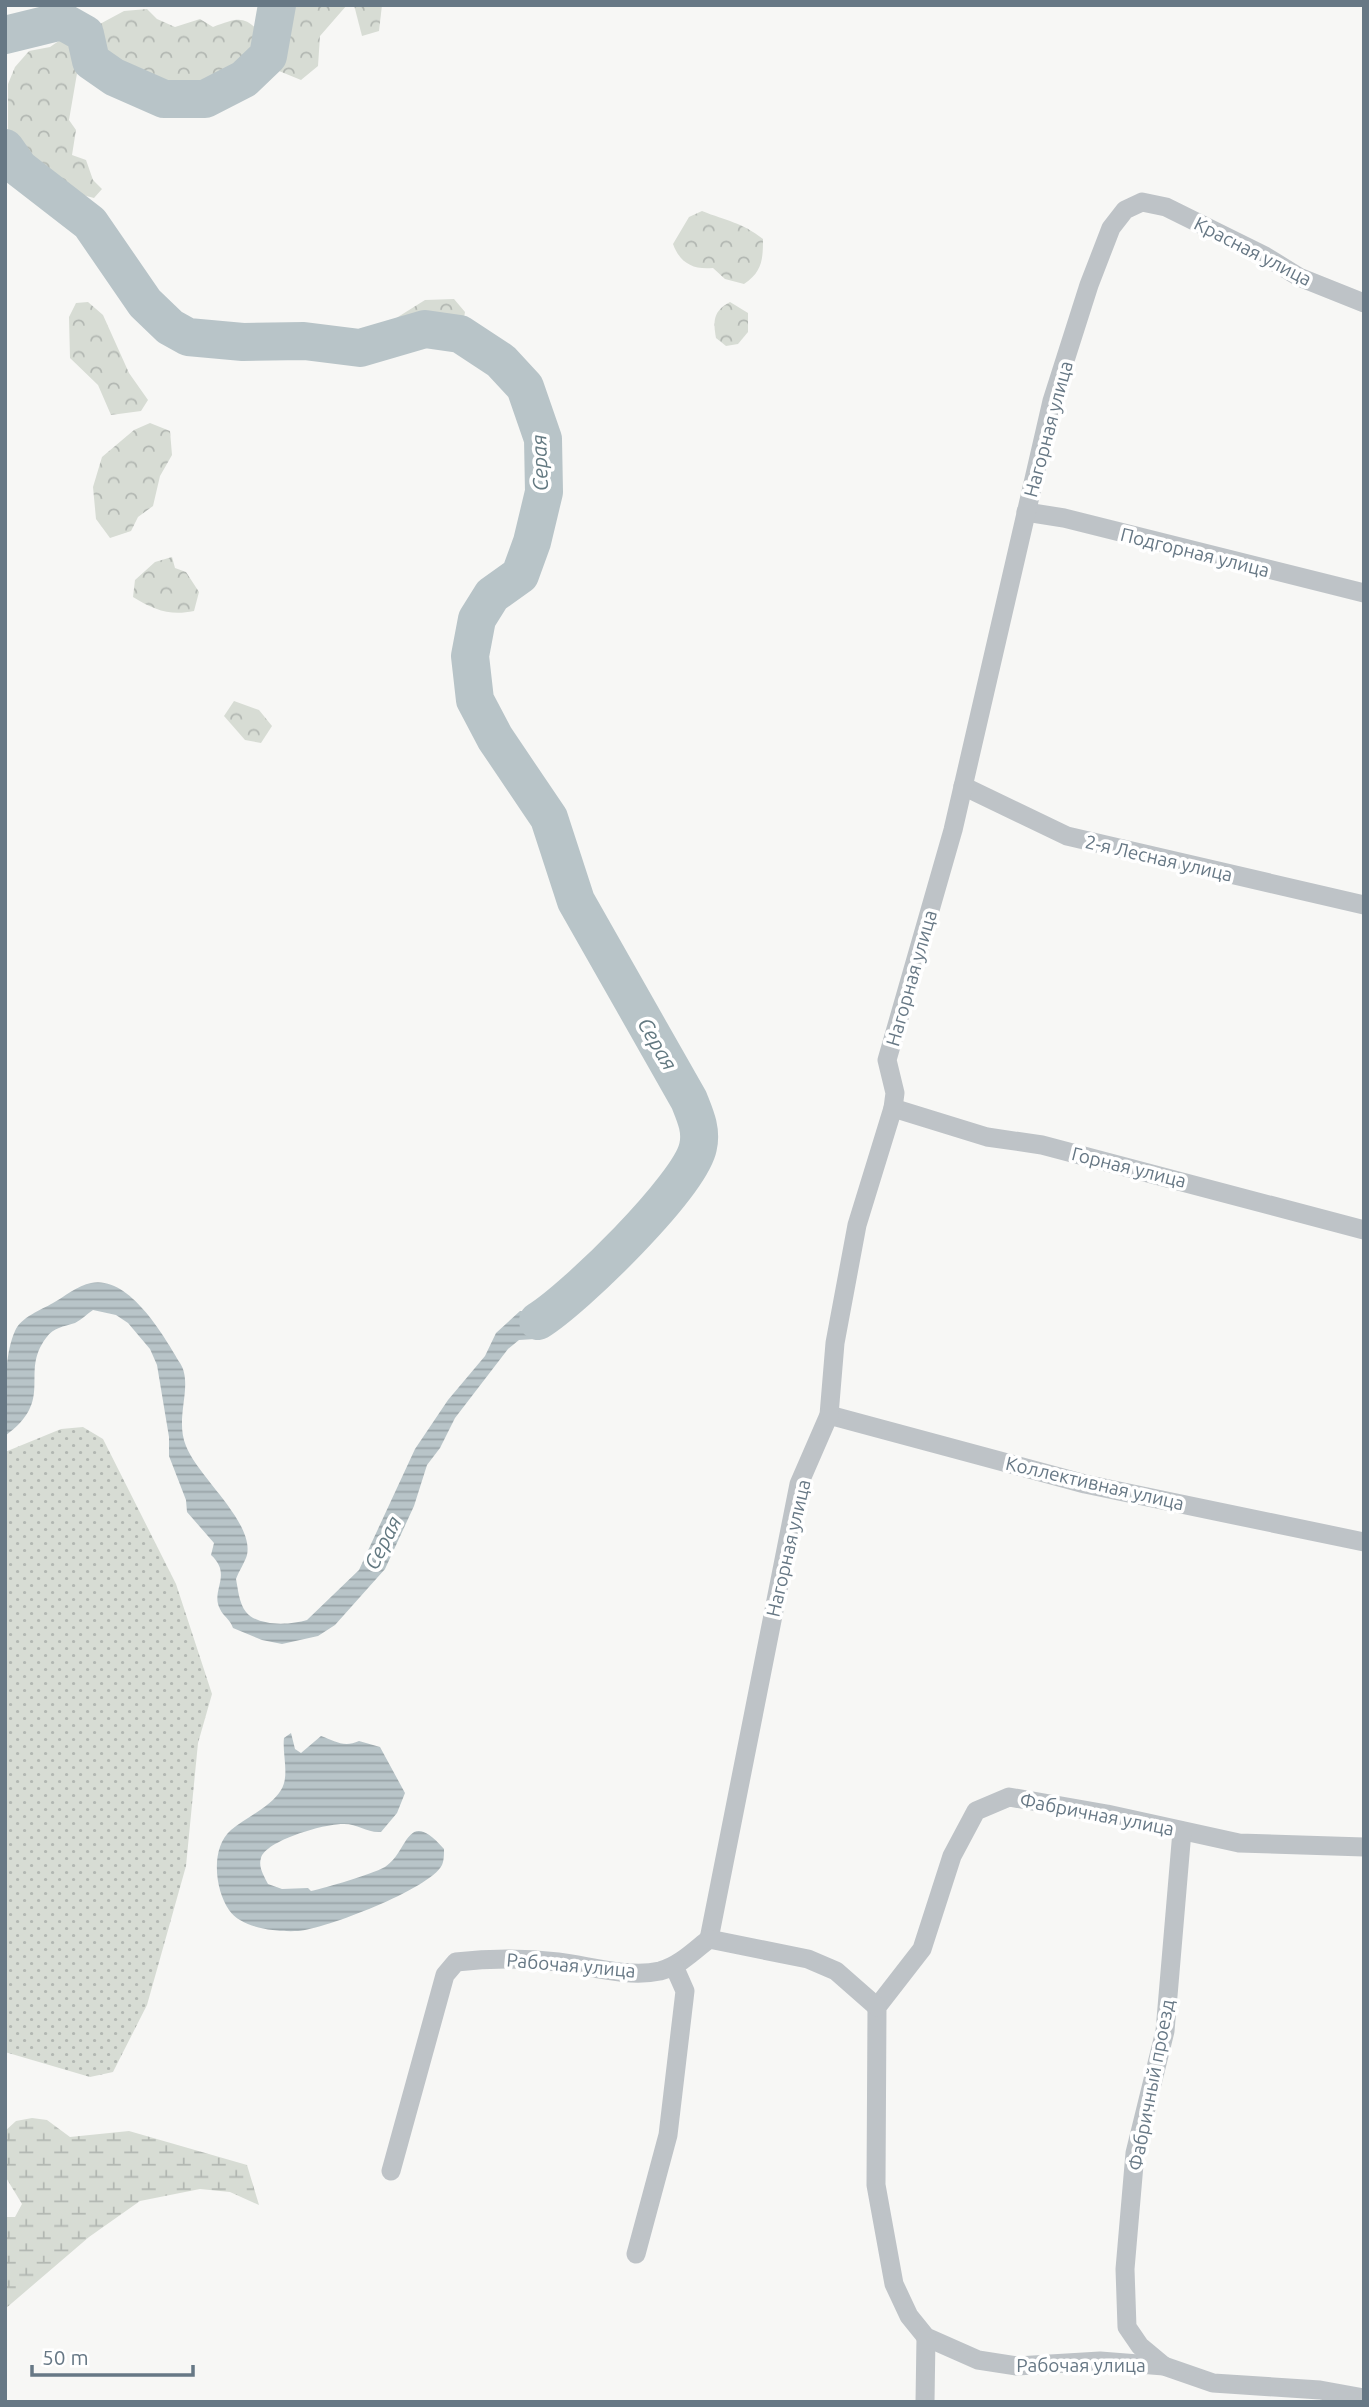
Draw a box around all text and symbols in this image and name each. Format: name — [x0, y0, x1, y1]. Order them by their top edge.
street label: Красная улица — [1191, 212, 1315, 290]
street label: Нагорная улица — [1019, 358, 1077, 500]
water label: Серая — [526, 434, 552, 492]
street label: Подгорная улица — [1118, 523, 1272, 581]
street label: 2-я Лесная улица — [1083, 830, 1235, 886]
street label: Нагорная улица — [881, 908, 941, 1048]
water label: Серая — [633, 1013, 682, 1074]
street label: Горная улица — [1069, 1142, 1189, 1192]
street label: Коллективная улица — [1004, 1452, 1186, 1514]
street label: Нагорная улица — [761, 1477, 815, 1619]
water label: Серая — [359, 1512, 406, 1573]
street label: Фабричная улица — [1018, 1788, 1176, 1840]
street label: Рабочая улица — [506, 1948, 636, 1982]
street label: Фабричный проезд — [1124, 1997, 1178, 2173]
scale bar — [32, 2334, 192, 2378]
text: 50 m — [42, 2345, 89, 2369]
street label: Рабочая улица — [1016, 2354, 1146, 2376]

